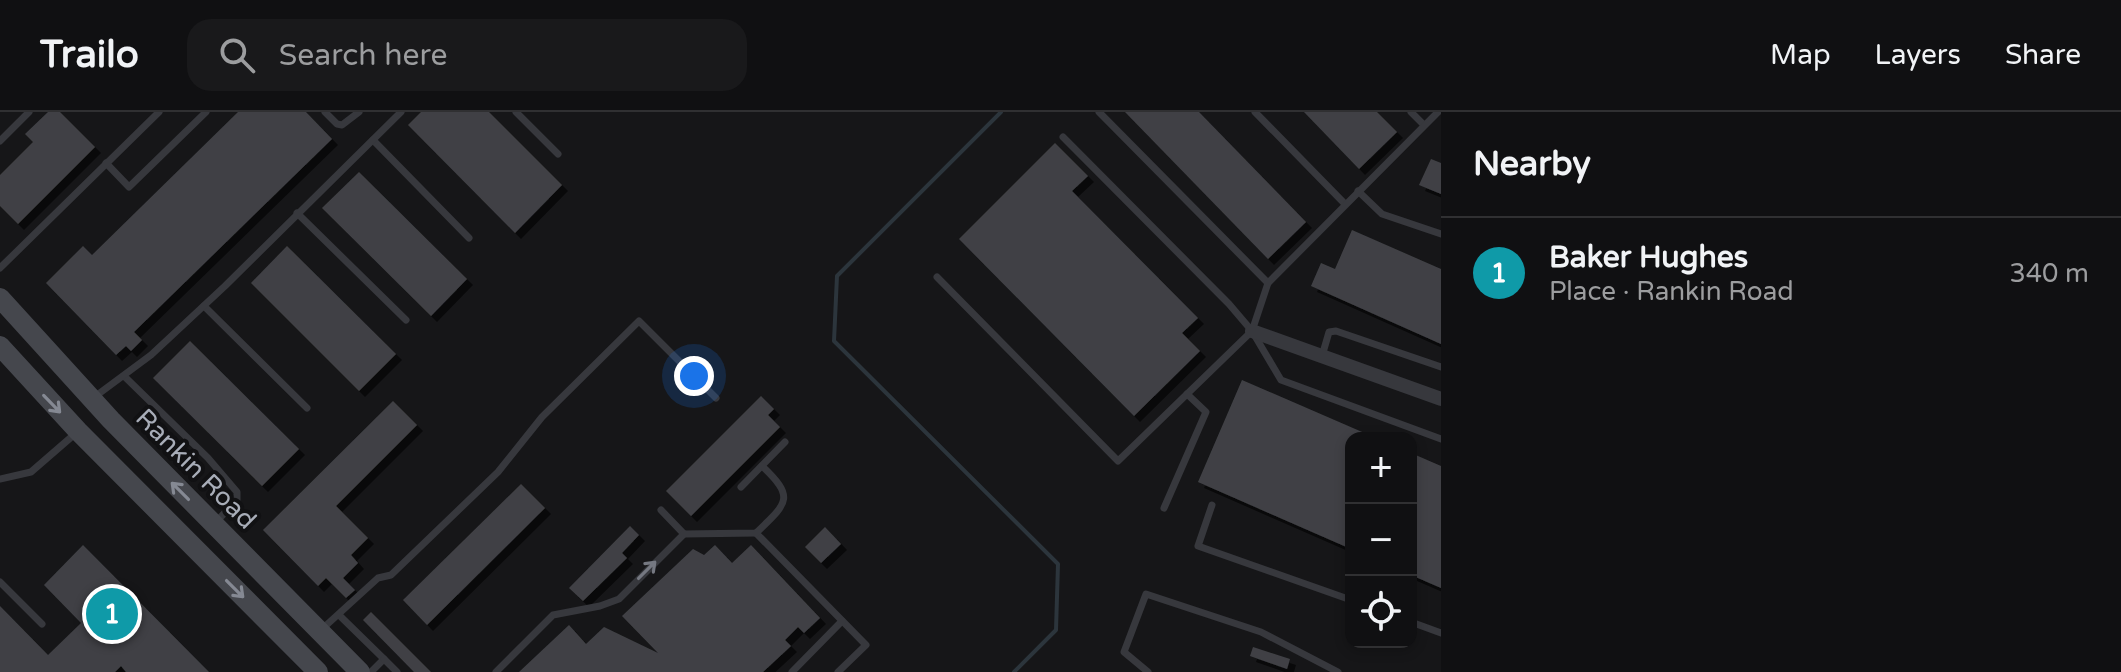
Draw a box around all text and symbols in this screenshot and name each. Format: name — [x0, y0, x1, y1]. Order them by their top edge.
search box — [187, 19, 747, 91]
text: Trailo — [40, 32, 139, 78]
icon: search — [215, 33, 259, 77]
text: Search here — [279, 37, 448, 74]
text: Map — [1770, 38, 1831, 72]
text: Layers — [1875, 38, 1961, 72]
text: Share — [2005, 38, 2081, 72]
text: Nearby — [1473, 144, 1591, 185]
text: Baker Hughes — [1549, 239, 1748, 276]
text: 1 — [1491, 258, 1507, 289]
text: 340 m — [2009, 258, 2089, 289]
text: Place · Rankin Road — [1549, 276, 1794, 307]
your location — [674, 356, 714, 396]
one-way arrow — [42, 394, 61, 414]
street label: Rankin Road — [129, 402, 263, 536]
map controls — [1345, 432, 1417, 648]
button: + — [1345, 432, 1417, 504]
one-way arrow — [171, 482, 190, 501]
button: − — [1345, 504, 1417, 576]
one-way arrow — [638, 560, 657, 580]
button: locate — [1345, 576, 1417, 648]
one-way arrow — [225, 579, 244, 598]
pin: 1 — [86, 584, 138, 644]

